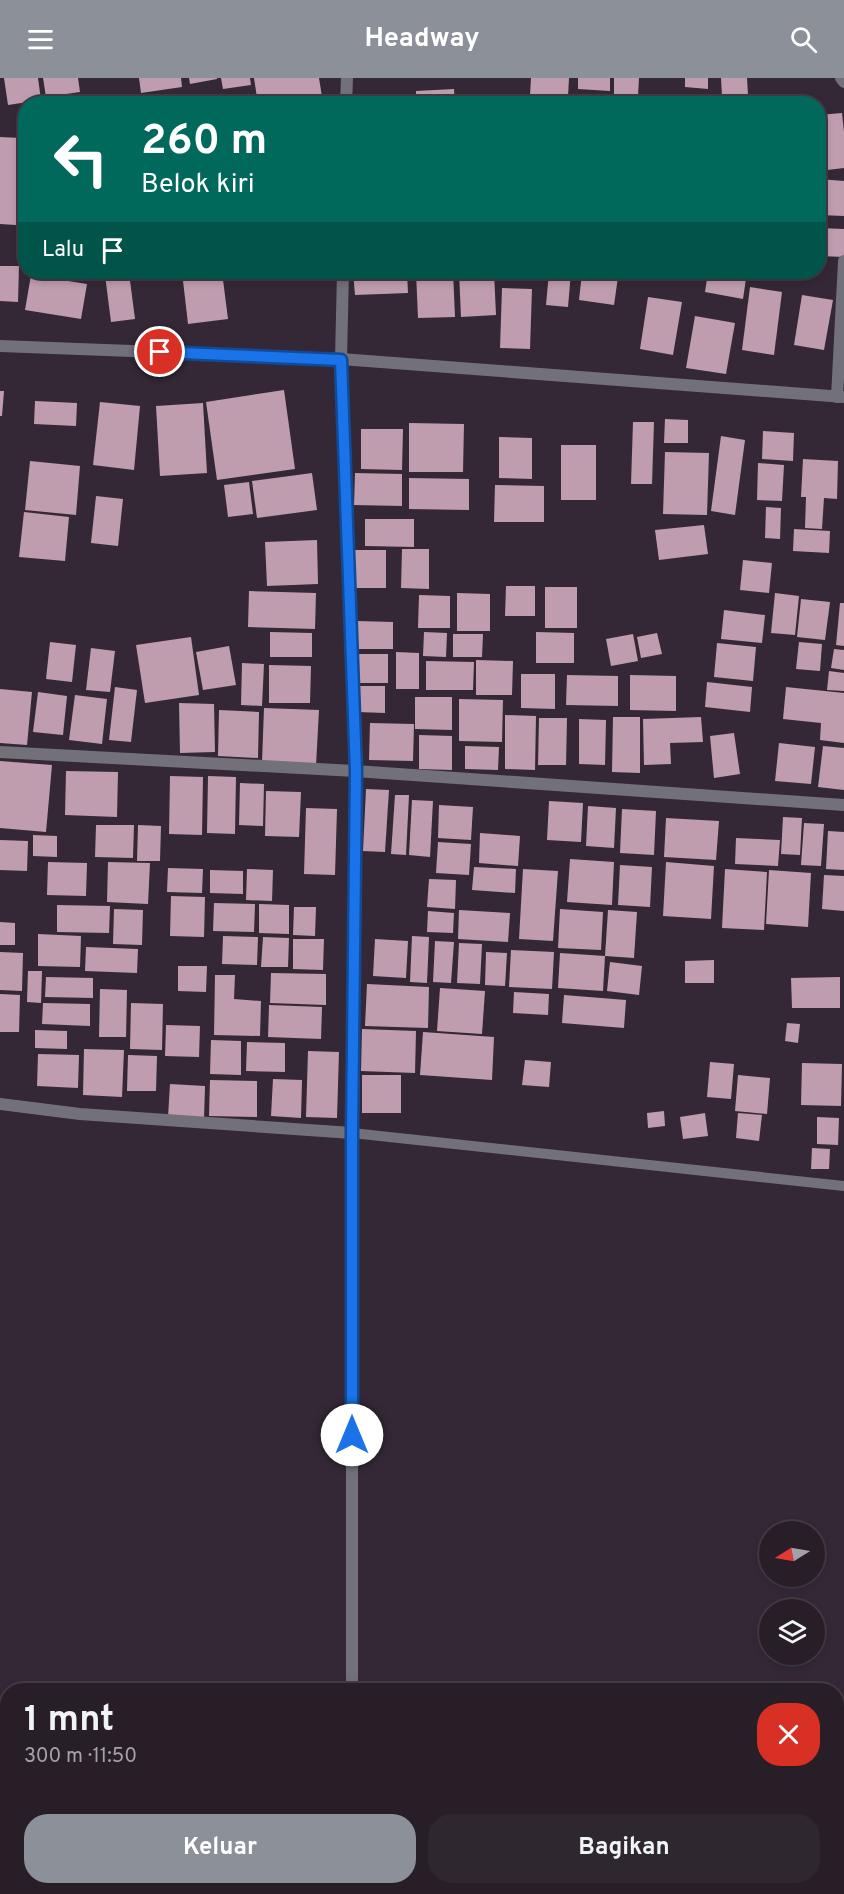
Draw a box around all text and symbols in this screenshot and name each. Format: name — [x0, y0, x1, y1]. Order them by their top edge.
text: Headway — [364, 22, 480, 56]
icon: menu — [24, 23, 57, 56]
icon: search — [787, 23, 820, 56]
text: 260 m — [141, 116, 267, 169]
icon: left — [42, 120, 120, 198]
text: Belok kiri — [141, 168, 255, 202]
icon: arrive — [96, 234, 129, 267]
text: Lalu — [42, 237, 84, 264]
pin — [134, 326, 185, 377]
icon: arrive — [143, 335, 176, 368]
position arrow — [320, 1403, 384, 1467]
north arrow — [759, 1521, 825, 1587]
map controls — [759, 1521, 825, 1665]
button: layers — [759, 1599, 825, 1665]
text: 1 mnt — [24, 1698, 114, 1744]
button: close — [757, 1703, 820, 1766]
text: 300 m · 11:50 — [24, 1744, 137, 1770]
button: Keluar — [24, 1814, 416, 1883]
button: Bagikan — [428, 1814, 820, 1883]

